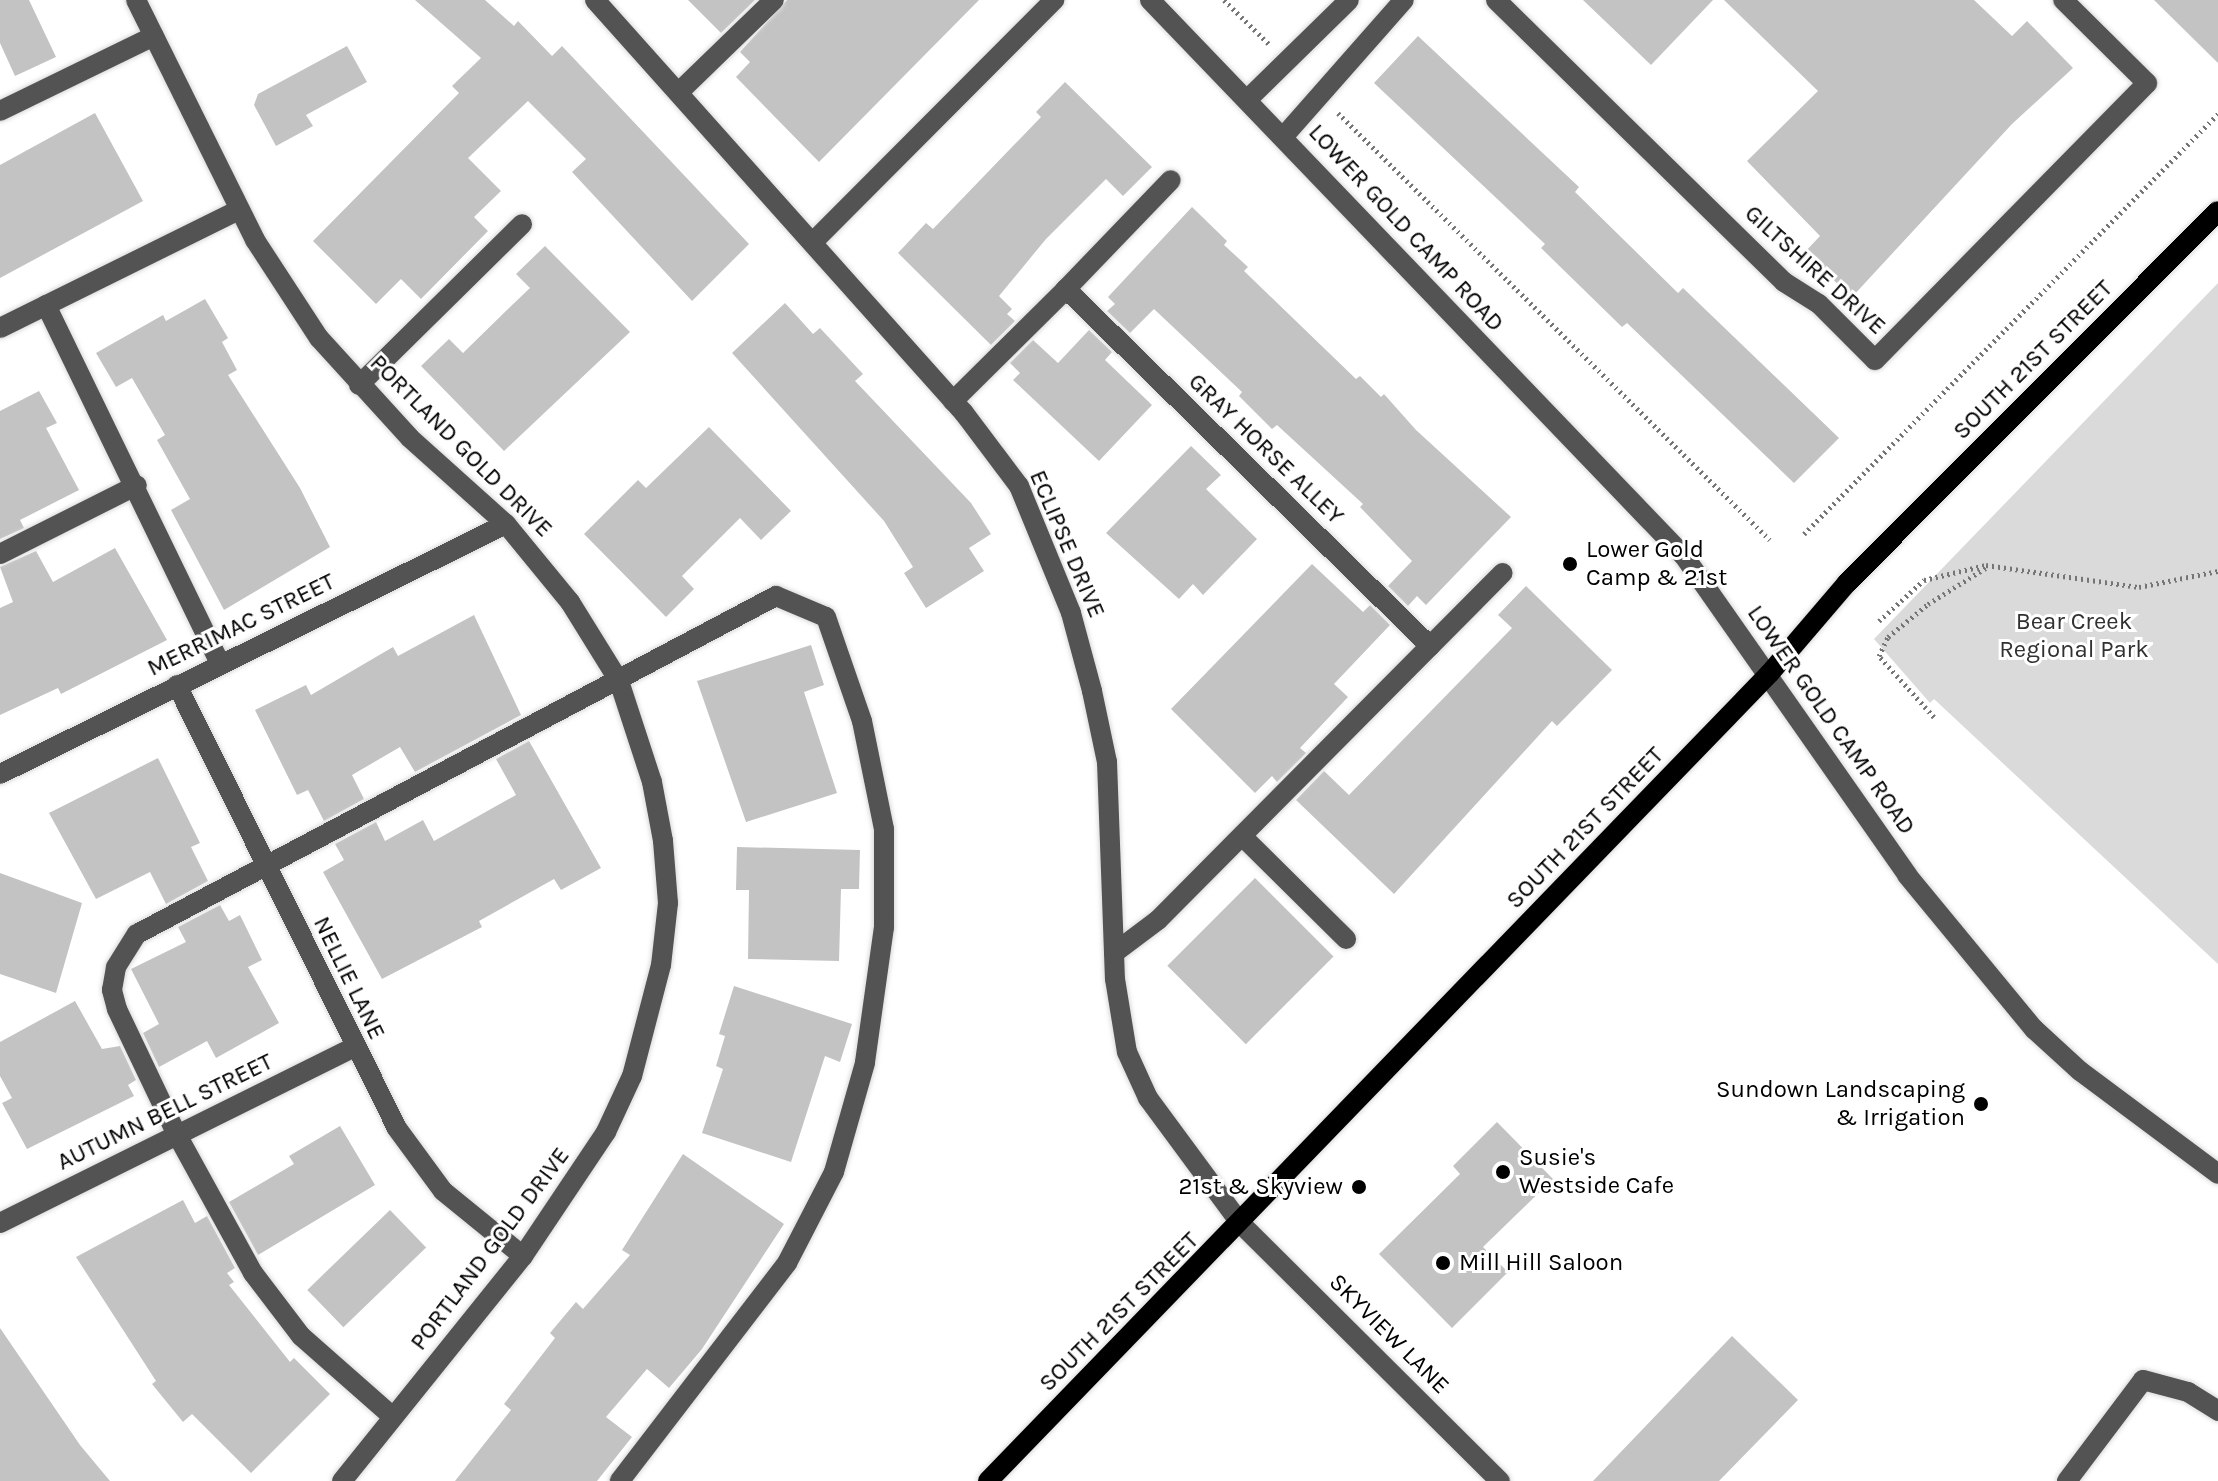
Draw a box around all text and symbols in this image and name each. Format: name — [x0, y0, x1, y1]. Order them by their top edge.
street label: LOWER GOLD CAMP ROAD — [1302, 118, 1510, 338]
street label: GILTSHIRE DRIVE — [1739, 199, 1891, 341]
street label: SOUTH 21ST STREET — [1947, 274, 2119, 446]
street label: PORTLAND GOLD DRIVE — [364, 349, 558, 543]
street label: GRAY HORSE ALLEY — [1182, 367, 1350, 531]
street label: ECLIPSE DRIVE — [1023, 466, 1111, 622]
place label: Lower Gold Camp & 21st — [1586, 536, 1727, 592]
marker: Lower Gold Camp & 21st — [1561, 555, 1579, 573]
street label: MERRIMAC STREET — [143, 567, 339, 683]
street label: LOWER GOLD CAMP ROAD — [1741, 600, 1921, 840]
park label: Bear Creek Regional Park — [1999, 608, 2149, 664]
street label: SOUTH 21ST STREET — [1500, 741, 1670, 915]
street label: NELLIE LANE — [307, 912, 391, 1044]
street label: AUTUMN BELL STREET — [52, 1047, 278, 1177]
place label: Sundown Landscaping & Irrigation — [1716, 1076, 1965, 1132]
marker: Sundown Landscaping & Irrigation — [1972, 1095, 1990, 1113]
street label: PORTLAND GOLD DRIVE — [404, 1142, 576, 1356]
place label: Susie's Westside Cafe — [1519, 1144, 1674, 1200]
marker: Susie's Westside Cafe — [1494, 1163, 1512, 1181]
place label: 21st & Skyview — [1178, 1173, 1343, 1201]
marker: 21st & Skyview — [1350, 1178, 1368, 1196]
street label: SOUTH 21ST STREET — [1033, 1226, 1205, 1398]
place label: Mill Hill Saloon — [1459, 1249, 1623, 1277]
marker: Mill Hill Saloon — [1434, 1254, 1452, 1272]
street label: SKYVIEW LANE — [1323, 1268, 1455, 1400]

